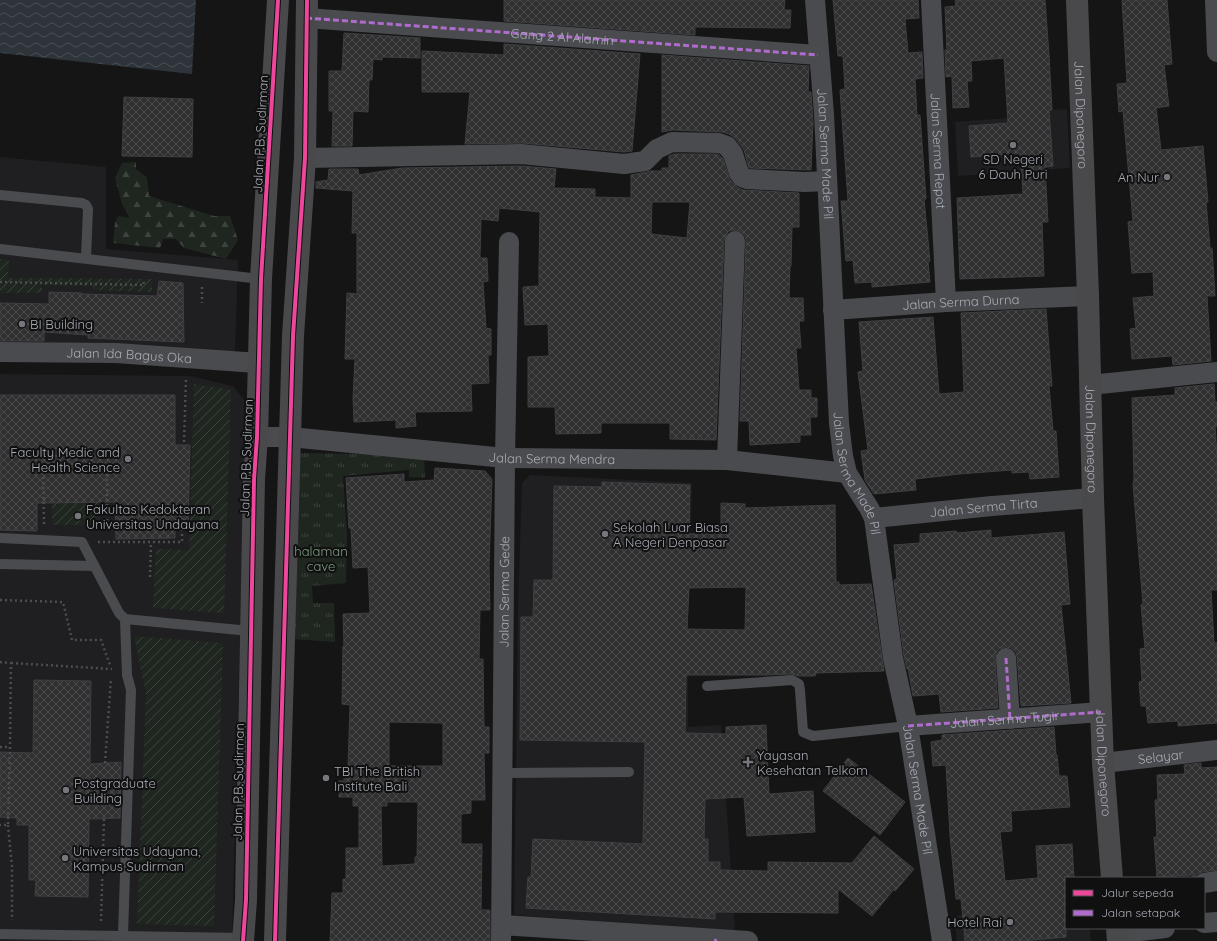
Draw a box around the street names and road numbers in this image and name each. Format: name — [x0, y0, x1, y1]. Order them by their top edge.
street label: Gang 2 Al Alamin — [510, 25, 615, 48]
street label: Jalan Diponegoro — [1071, 61, 1091, 169]
street label: Jalan P.B. Sudirman — [249, 75, 271, 193]
street label: Jalan Serma Made Pil — [814, 87, 837, 220]
street label: Jalan Serma Repot — [928, 92, 949, 209]
street label: Jalan Serma Durna — [902, 291, 1020, 313]
street label: Jalan Ida Bagus Oka — [66, 345, 192, 366]
street label: Jalan Diponegoro — [1082, 384, 1101, 493]
street label: Jalan P.B. Sudirman — [236, 399, 256, 517]
street label: Jalan Serma Made Pil — [830, 411, 884, 536]
street label: Jalan Serma Mendra — [488, 448, 615, 467]
street label: Jalan Serma Tirta — [929, 494, 1038, 520]
street label: Jalan Serma Gede — [495, 536, 512, 648]
street label: Jalan Serma Tugir — [949, 707, 1060, 731]
street label: Jalan Diponegoro — [1093, 708, 1115, 817]
street label: Jalan P.B. Sudirman — [229, 723, 247, 841]
street label: Jalan Serma Made Pil — [900, 723, 936, 855]
street label: Selayar — [1137, 746, 1184, 767]

